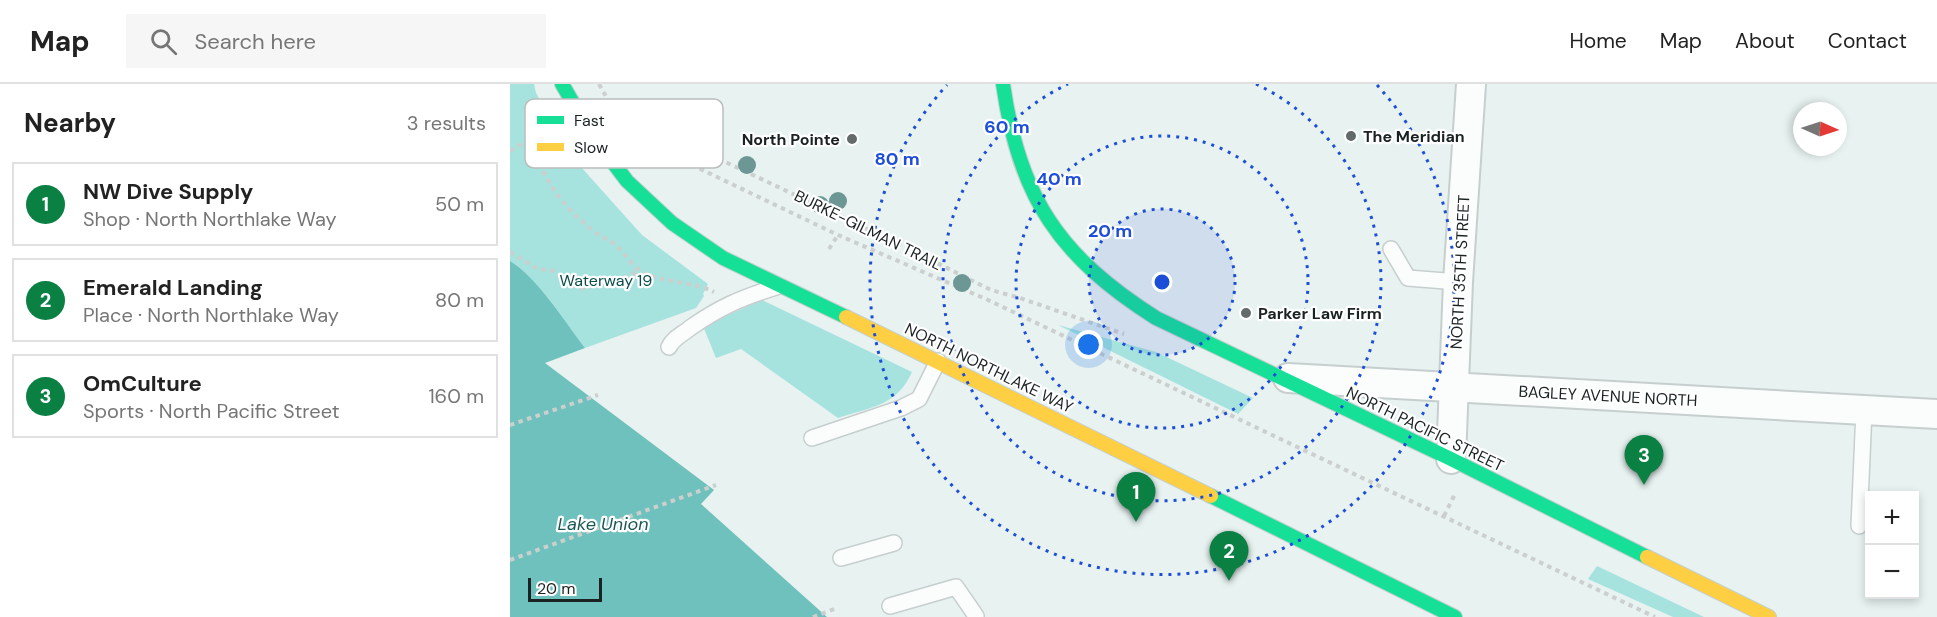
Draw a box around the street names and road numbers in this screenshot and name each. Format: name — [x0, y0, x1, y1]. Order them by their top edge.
street label: BURKE-GILMAN TRAIL — [791, 185, 945, 275]
street label: NORTH 35TH STREET — [1445, 194, 1475, 350]
street label: NORTH NORTHLAKE WAY — [901, 318, 1077, 418]
street label: BAGLEY AVENUE NORTH — [1518, 381, 1698, 411]
street label: NORTH PACIFIC STREET — [1343, 382, 1507, 476]

